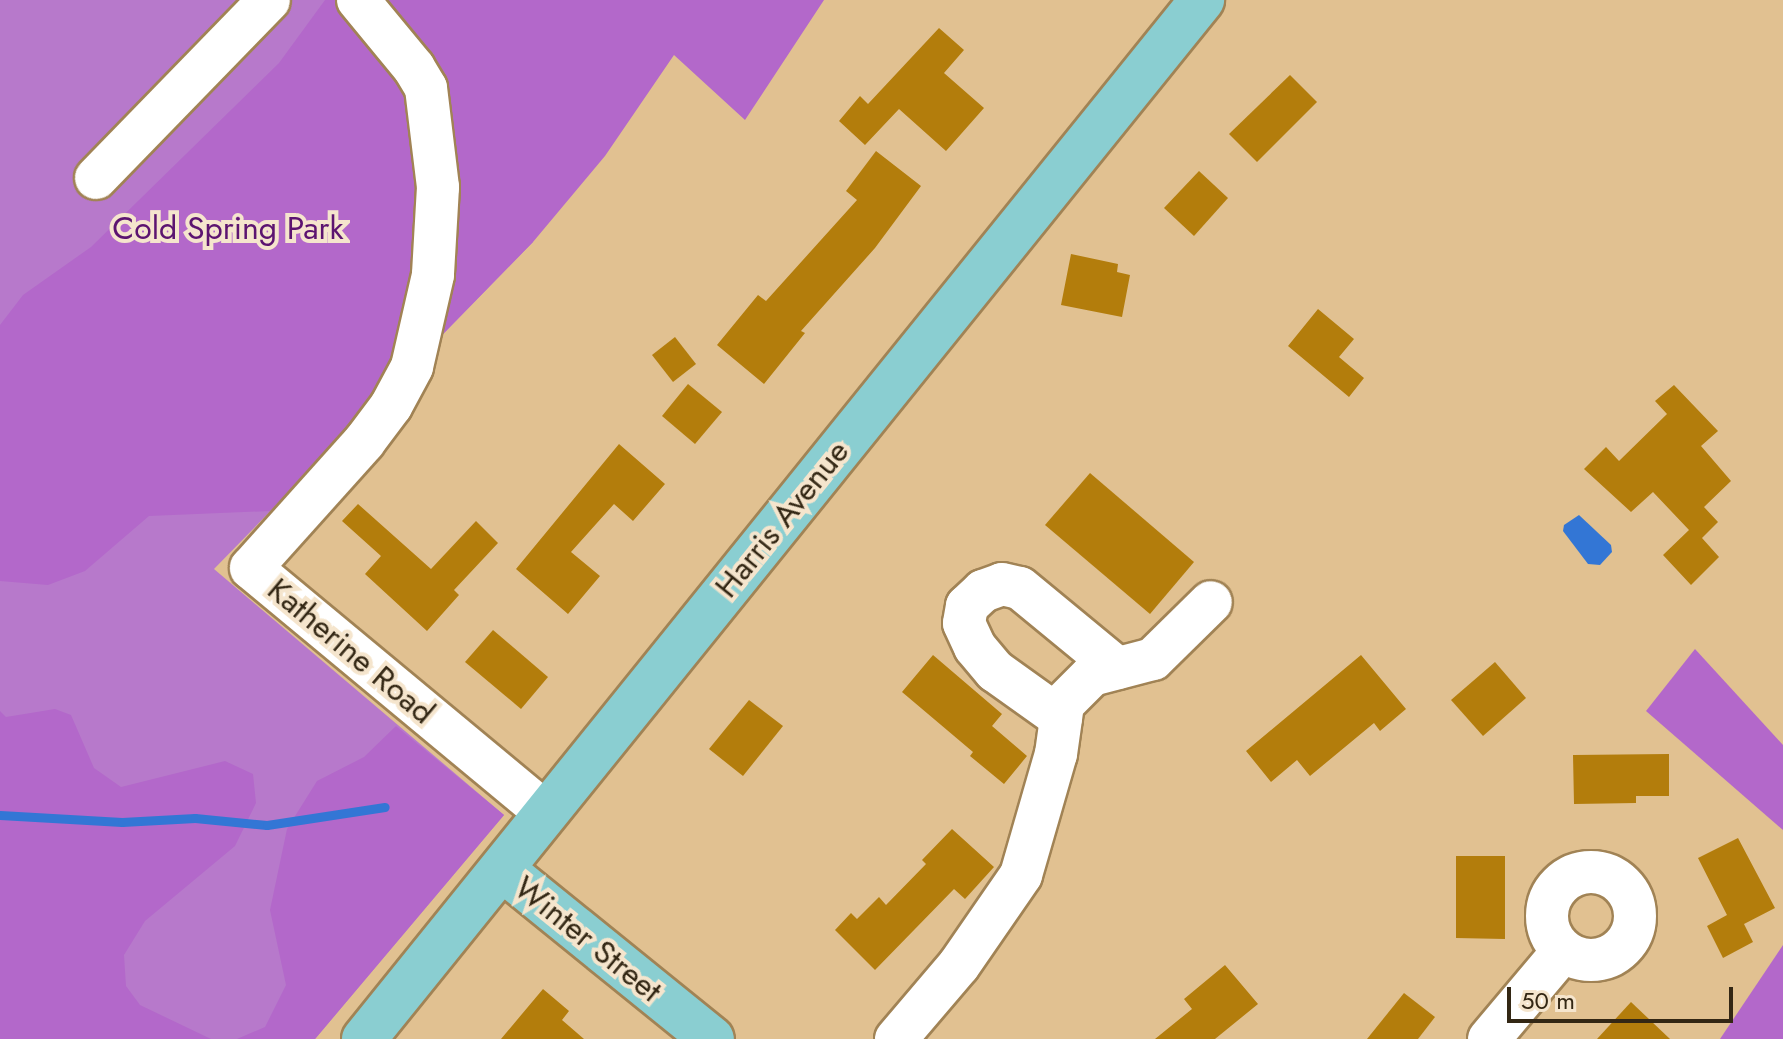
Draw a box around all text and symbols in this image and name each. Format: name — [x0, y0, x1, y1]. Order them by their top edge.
park label: Cold Spring Park — [112, 209, 344, 247]
street label: Harris Avenue — [707, 433, 857, 605]
street label: Katherine Road — [260, 570, 442, 732]
street label: Winter Street — [507, 868, 669, 1010]
scale bar — [1511, 971, 1737, 1021]
text: 50 m — [1521, 983, 1575, 1018]

